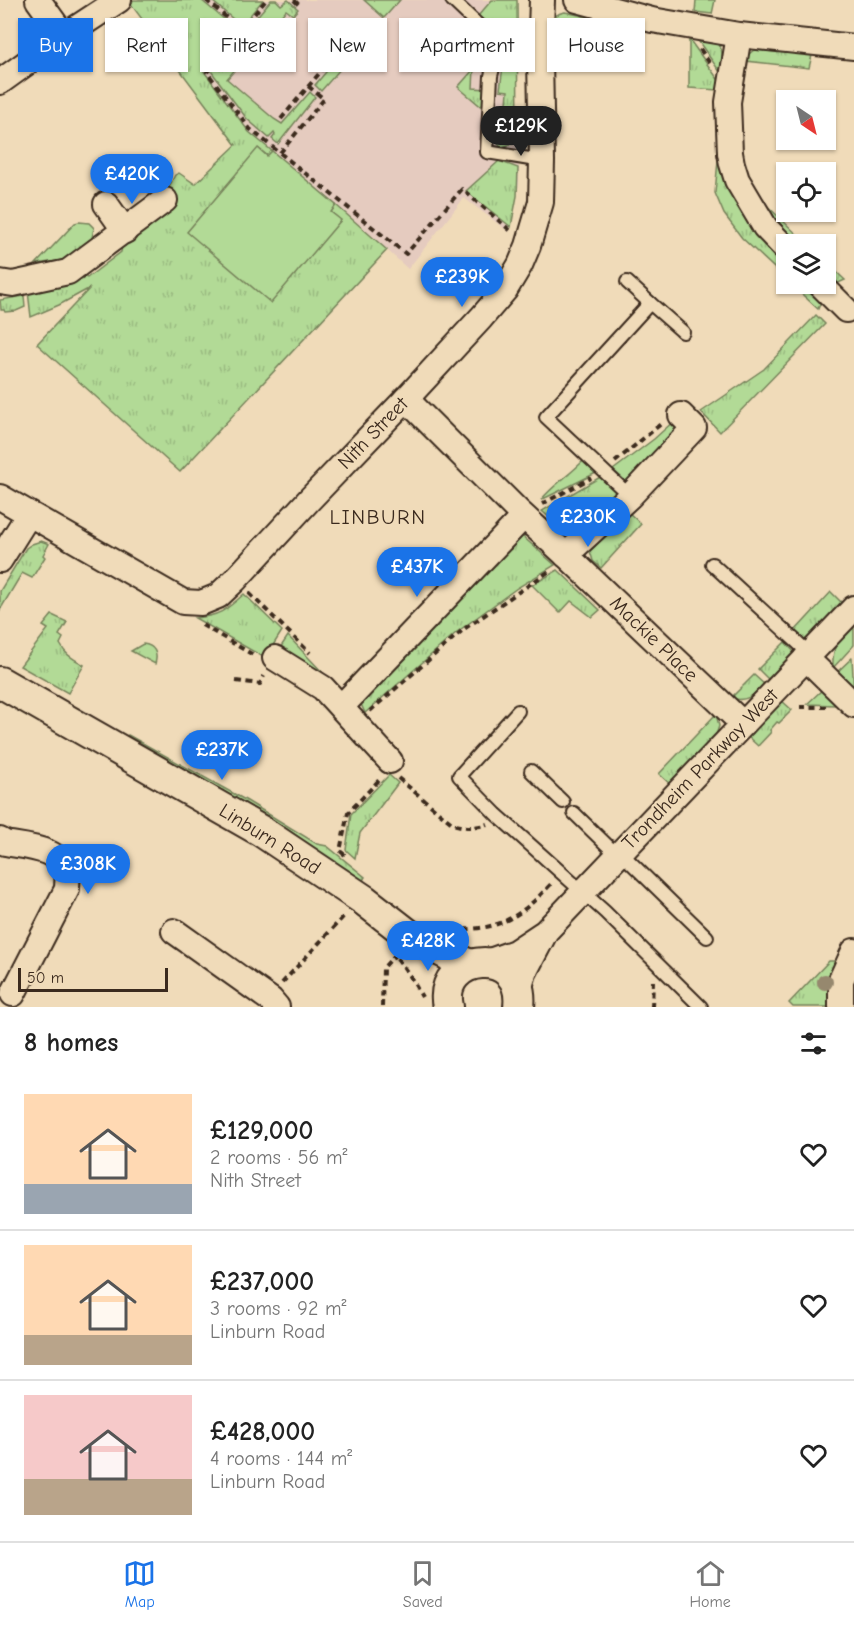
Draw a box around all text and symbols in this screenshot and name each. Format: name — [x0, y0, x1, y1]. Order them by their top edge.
chip: Buy — [18, 18, 93, 72]
chip: Rent — [105, 18, 188, 72]
chip: Filters — [200, 18, 296, 72]
chip: New — [308, 18, 387, 72]
chip: Apartment — [399, 18, 535, 72]
chip: House — [547, 18, 645, 72]
north arrow — [776, 90, 836, 150]
map controls — [776, 90, 836, 294]
pin: £129K — [479, 106, 563, 157]
text: £129K — [495, 114, 547, 137]
pin: £420K — [90, 154, 174, 205]
text: £420K — [104, 162, 160, 185]
button: locate — [776, 162, 836, 222]
button: layers — [776, 234, 836, 294]
pin: £239K — [420, 257, 504, 308]
text: £239K — [435, 265, 489, 288]
street label: Nith Street — [333, 391, 414, 474]
pin: £230K — [546, 497, 630, 548]
district label: LINBURN — [330, 505, 426, 529]
text: £230K — [560, 505, 616, 528]
pin: £437K — [375, 547, 459, 598]
text: £437K — [391, 555, 443, 578]
street label: Mackie Place — [605, 591, 703, 687]
street label: Trondheim Parkway West — [617, 683, 784, 854]
pin: £237K — [180, 730, 264, 781]
text: £237K — [195, 738, 249, 761]
street label: Linburn Road — [215, 799, 325, 879]
pin: £308K — [46, 844, 130, 895]
text: £308K — [60, 852, 116, 875]
pin: £428K — [386, 921, 470, 972]
text: £428K — [401, 929, 455, 952]
scale bar — [18, 965, 168, 992]
text: 50 m — [27, 969, 64, 987]
icon: filters — [797, 1027, 830, 1060]
text: 8 homes — [24, 1028, 118, 1058]
text: £129,000 — [210, 1116, 313, 1146]
icon: home — [72, 1118, 144, 1190]
icon: heart — [797, 1138, 830, 1171]
text: 2 rooms · 56 m² — [210, 1146, 348, 1169]
text: Nith Street — [210, 1169, 301, 1192]
text: £237,000 — [210, 1267, 314, 1297]
icon: home — [72, 1269, 144, 1341]
icon: heart — [797, 1289, 830, 1322]
text: 3 rooms · 92 m² — [210, 1297, 347, 1320]
text: Linburn Road — [210, 1320, 325, 1343]
text: £428,000 — [210, 1417, 315, 1447]
icon: home — [72, 1419, 144, 1491]
icon: heart — [797, 1439, 830, 1472]
text: 4 rooms · 144 m² — [210, 1447, 352, 1470]
text: Linburn Road — [210, 1470, 325, 1493]
tab: Map — [123, 1557, 156, 1611]
tab: Saved — [403, 1557, 443, 1611]
tab: Home — [689, 1557, 731, 1611]

